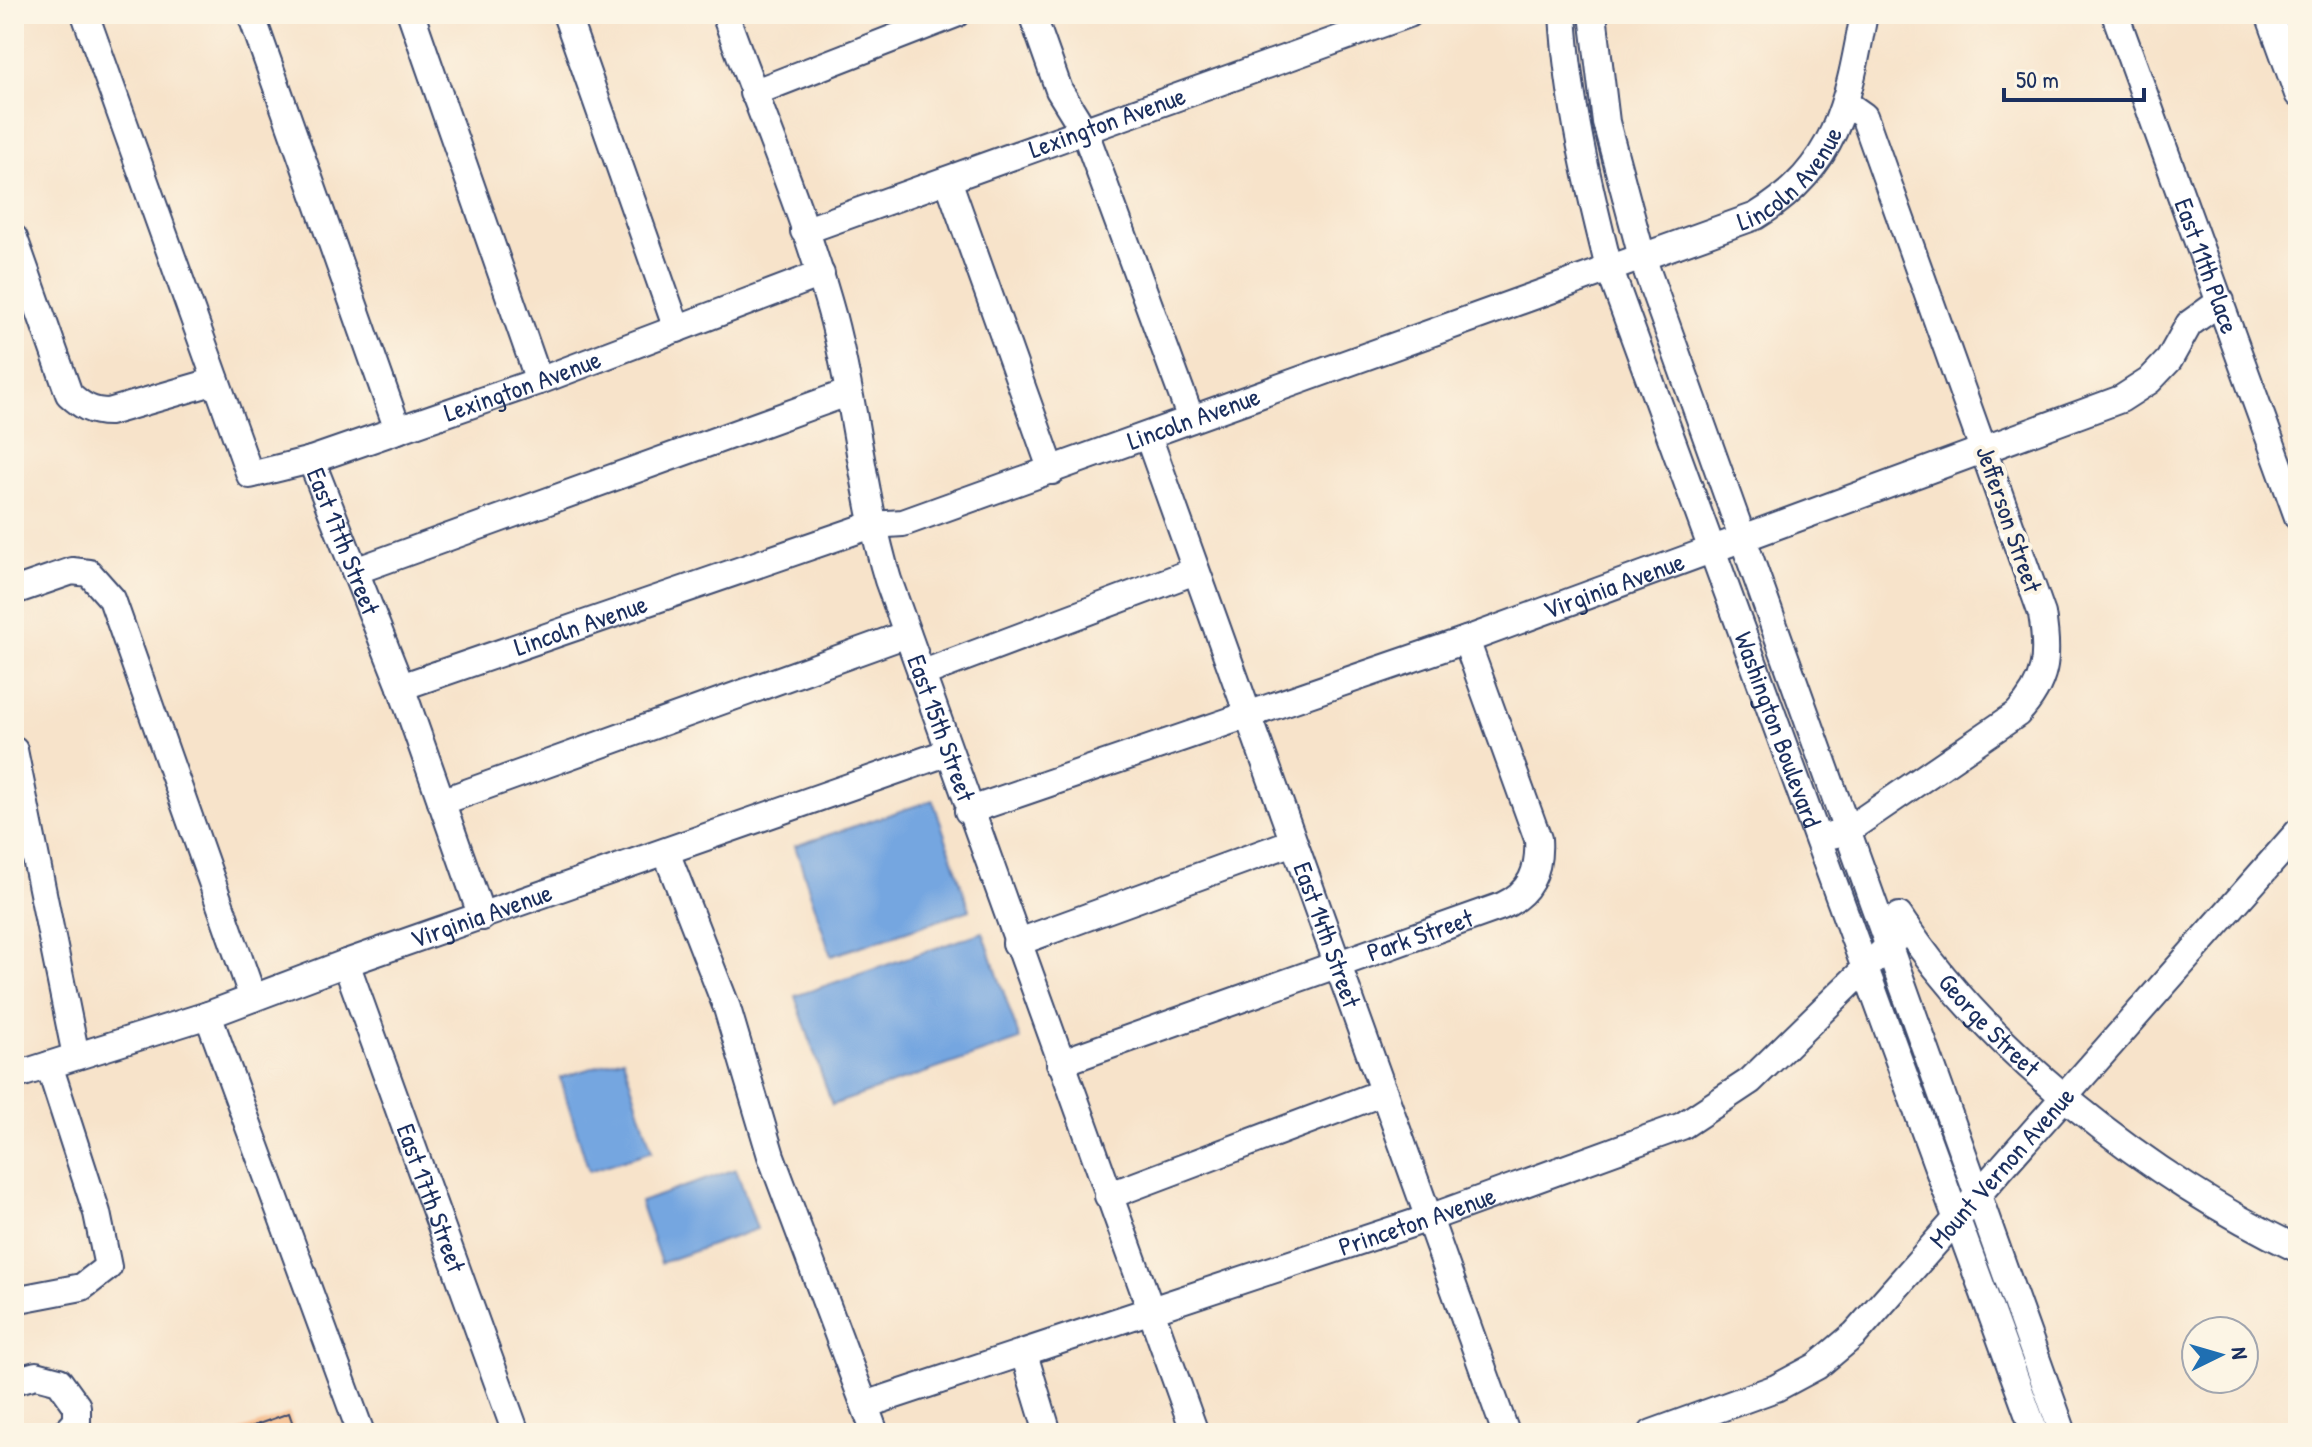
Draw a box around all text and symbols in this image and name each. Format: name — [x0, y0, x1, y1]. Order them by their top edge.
scale bar — [2004, 52, 2144, 102]
text: 50 m — [2016, 63, 2059, 95]
street label: Lexington Avenue — [1024, 78, 1190, 166]
street label: Lincoln Avenue — [1732, 121, 1850, 238]
street label: East 11th Place — [2166, 193, 2248, 338]
street label: Lexington Avenue — [439, 341, 606, 430]
street label: Lincoln Avenue — [1122, 378, 1265, 458]
street label: Jefferson Street — [1968, 441, 2051, 598]
street label: East 17th Street — [299, 463, 389, 621]
street label: Virginia Avenue — [1538, 543, 1689, 627]
street label: Lincoln Avenue — [509, 586, 652, 664]
street label: Washington Boulevard — [1727, 627, 1830, 832]
street label: East 15th Street — [899, 650, 985, 807]
street label: East 14th Street — [1285, 857, 1370, 1013]
street label: Virginia Avenue — [405, 874, 556, 956]
street label: Park Street — [1362, 899, 1479, 970]
street label: George Street — [1931, 966, 2048, 1085]
street label: Mount Vernon Avenue — [1921, 1079, 2082, 1255]
street label: East 17th Street — [389, 1119, 475, 1278]
street label: Princeton Avenue — [1334, 1177, 1500, 1264]
north arrow — [2180, 1315, 2260, 1395]
text: N — [2224, 1346, 2255, 1361]

